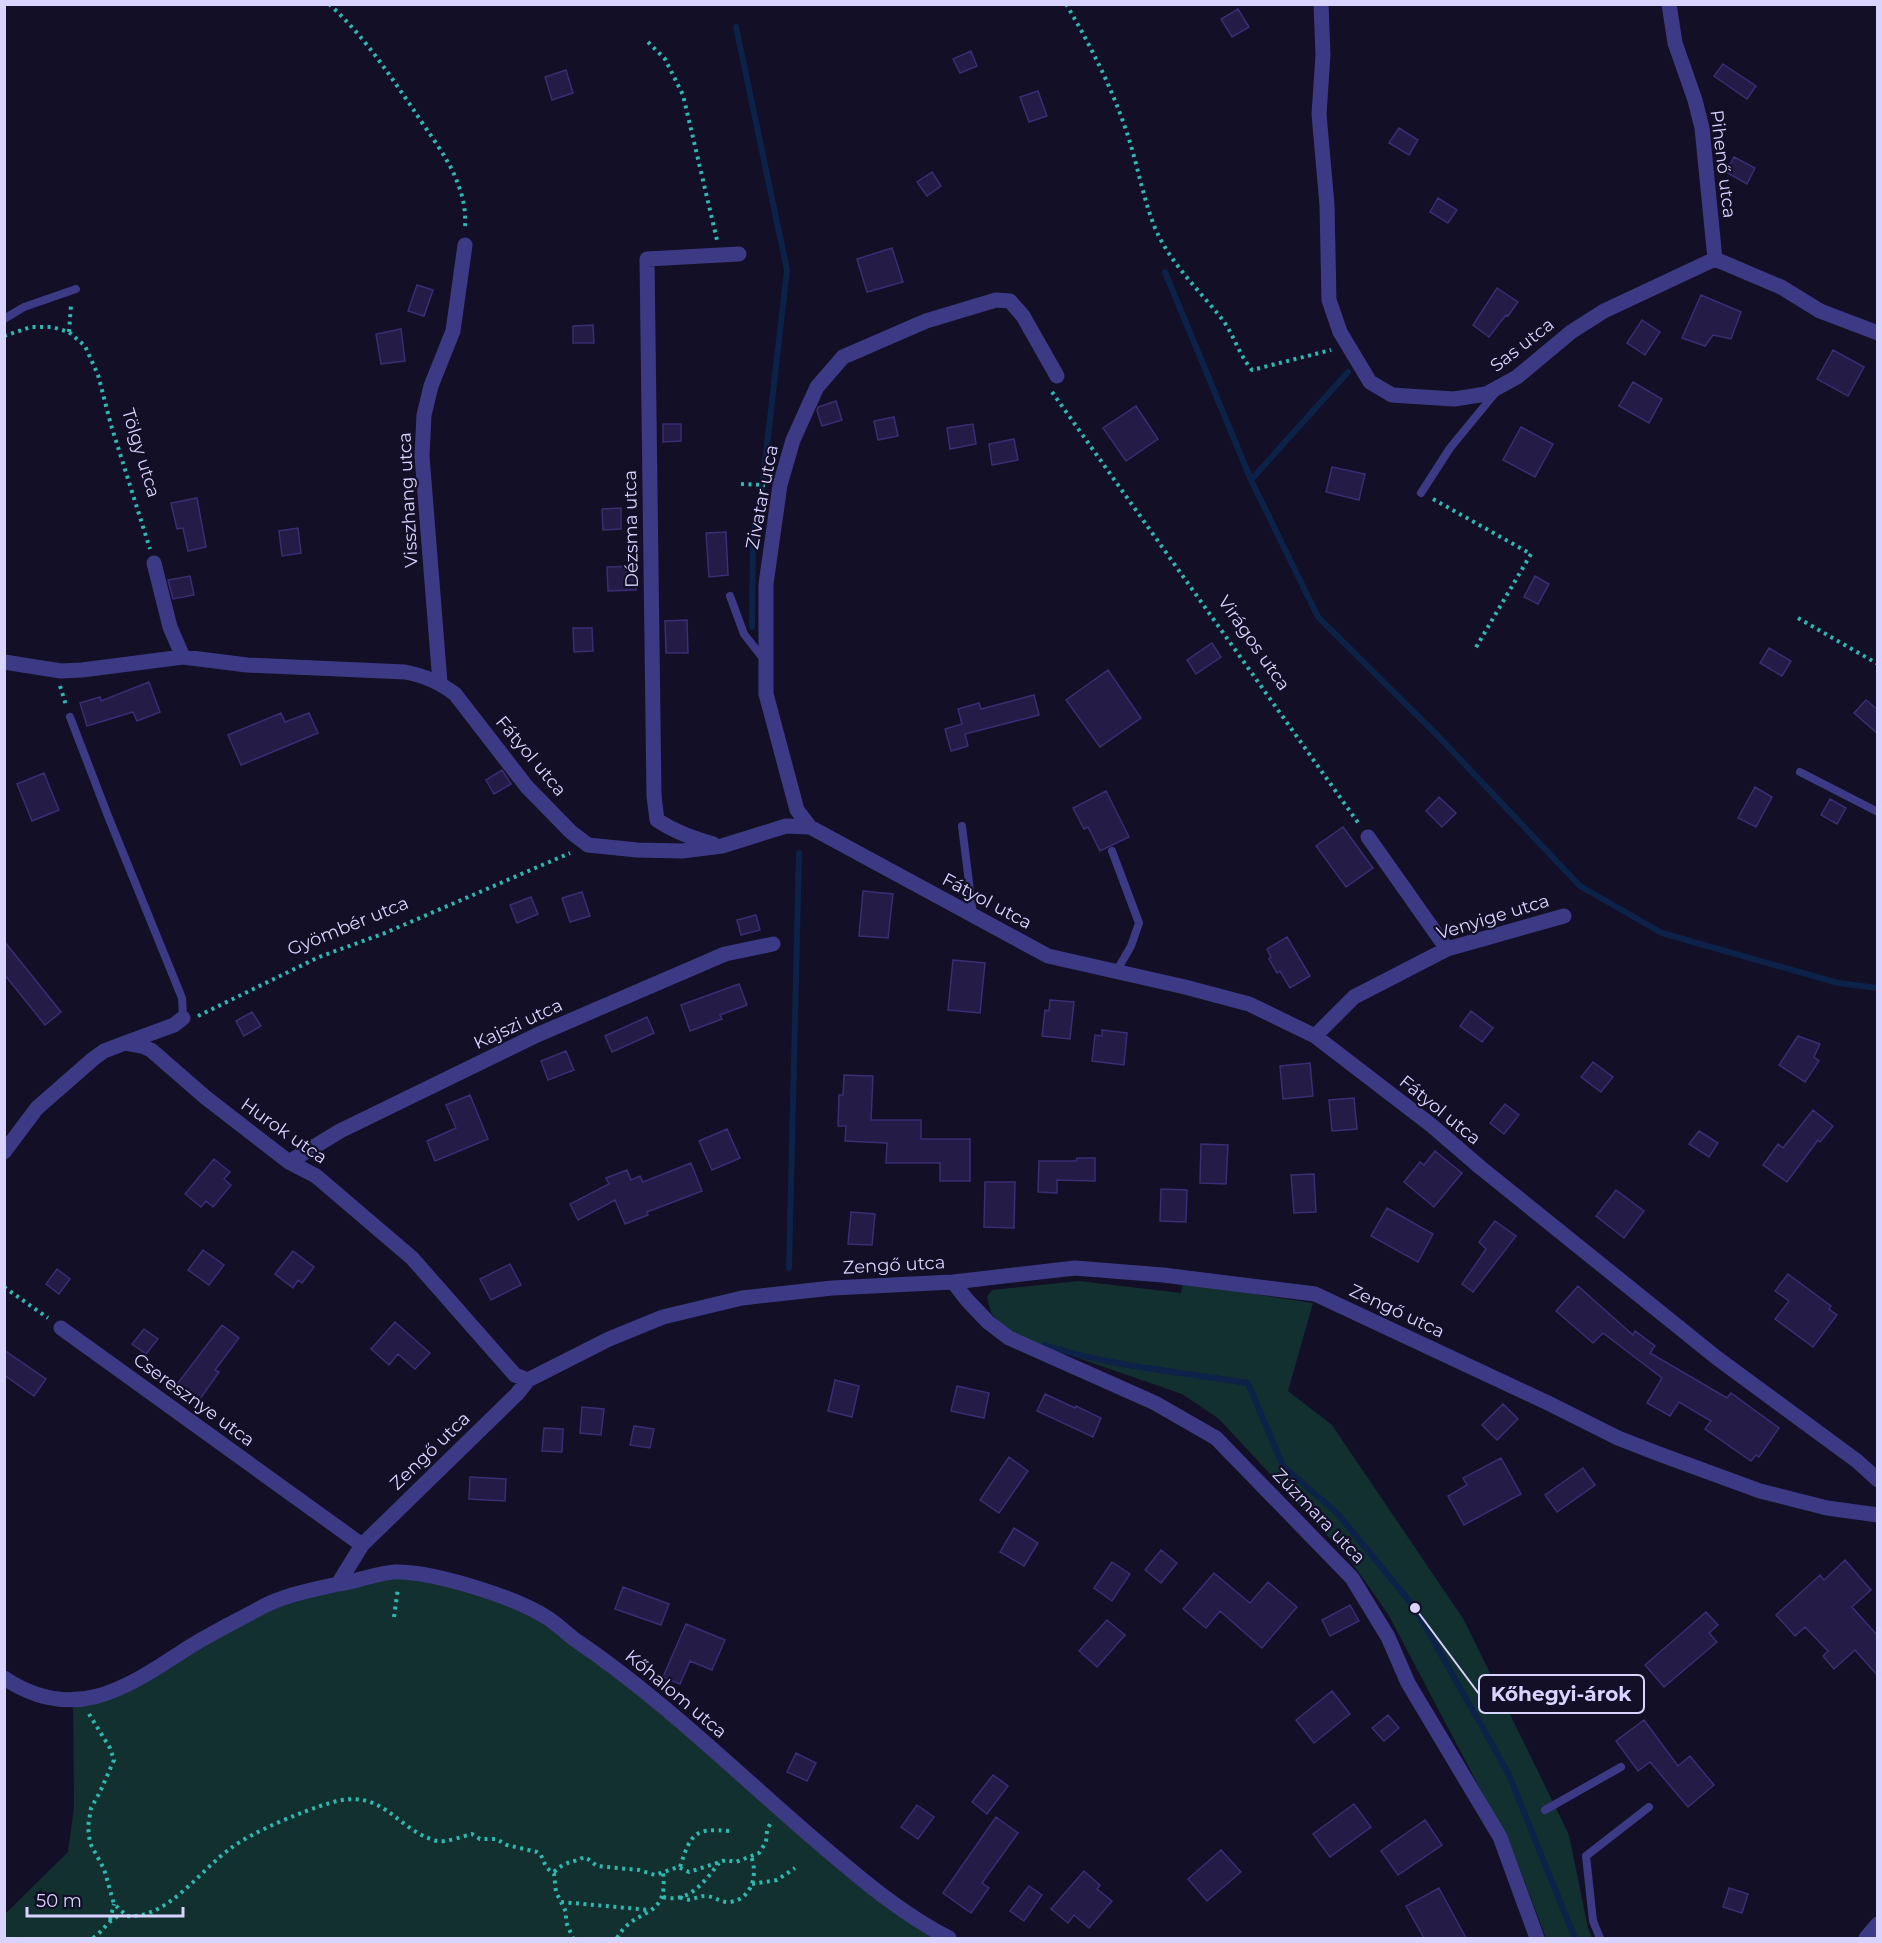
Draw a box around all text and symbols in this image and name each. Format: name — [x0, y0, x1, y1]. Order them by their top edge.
street label: Pihenő utca — [1705, 109, 1741, 219]
street label: Sas utca — [1486, 313, 1558, 377]
street label: Tölgy utca — [117, 406, 165, 500]
street label: Visszhang utca — [393, 432, 423, 568]
street label: Zivatar utca — [741, 443, 783, 551]
street label: Dézsma utca — [619, 470, 643, 588]
street label: Virágos utca — [1213, 591, 1295, 695]
street label: Fátyol utca — [491, 711, 571, 801]
street label: Fátyol utca — [938, 868, 1036, 934]
street label: Venyige utca — [1434, 889, 1552, 945]
street label: Gyömbér utca — [284, 892, 412, 960]
street label: Kajszi utca — [470, 994, 566, 1054]
street label: Fátyol utca — [1395, 1070, 1485, 1150]
street label: Hurok utca — [237, 1093, 331, 1169]
street label: Zengő utca — [842, 1251, 946, 1279]
street label: Zengő utca — [1346, 1279, 1448, 1343]
street label: Cseresznye utca — [129, 1349, 259, 1451]
street label: Zengő utca — [385, 1407, 475, 1495]
street label: Zúzmara utca — [1268, 1464, 1370, 1568]
street label: Kőhalom utca — [621, 1645, 731, 1743]
callout: Kőhegyi-árok — [1479, 1675, 1644, 1713]
text: Kőhegyi-árok — [1491, 1682, 1632, 1706]
scale bar — [27, 1880, 183, 1918]
text: 50 m — [36, 1890, 82, 1912]

